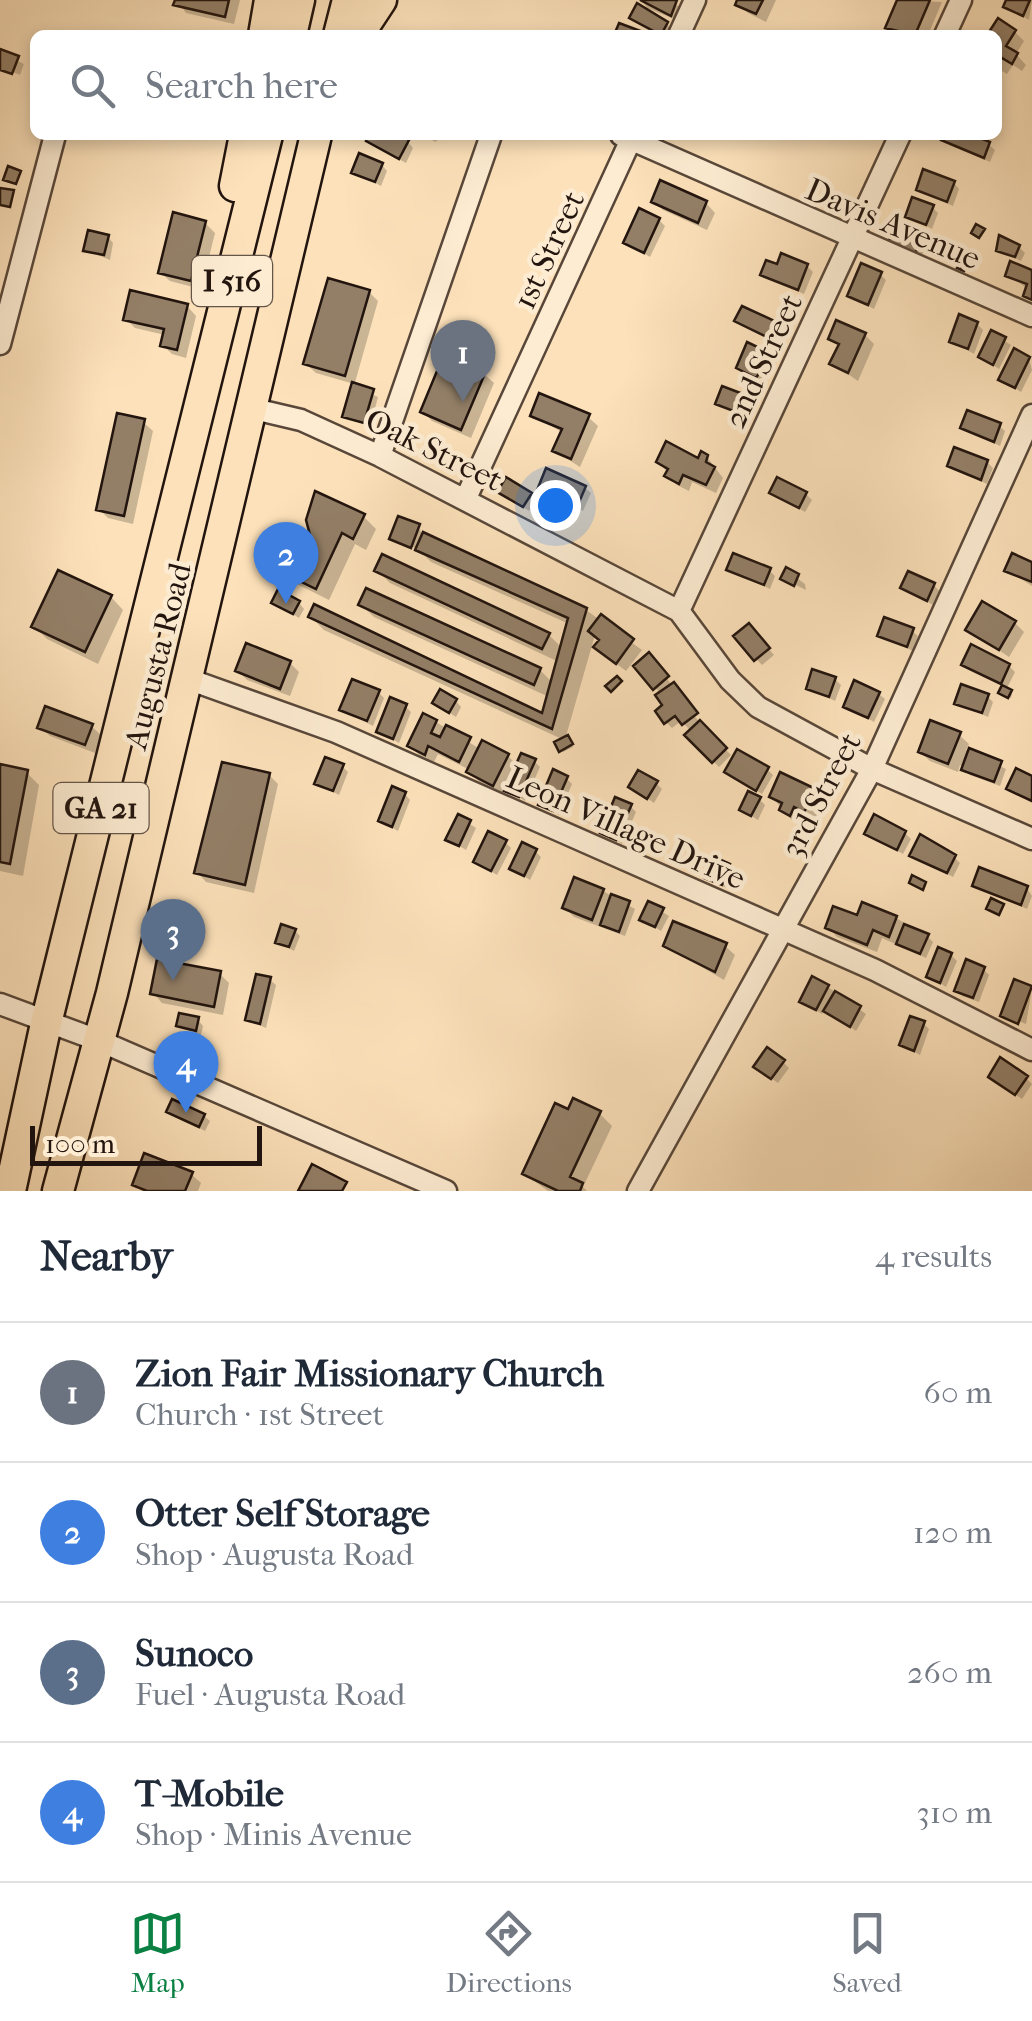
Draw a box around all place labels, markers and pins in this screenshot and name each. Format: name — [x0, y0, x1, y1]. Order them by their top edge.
pin: 1 — [430, 320, 496, 402]
pin: 2 — [254, 522, 318, 604]
pin: 3 — [140, 898, 206, 981]
pin: 4 — [154, 1030, 218, 1113]

